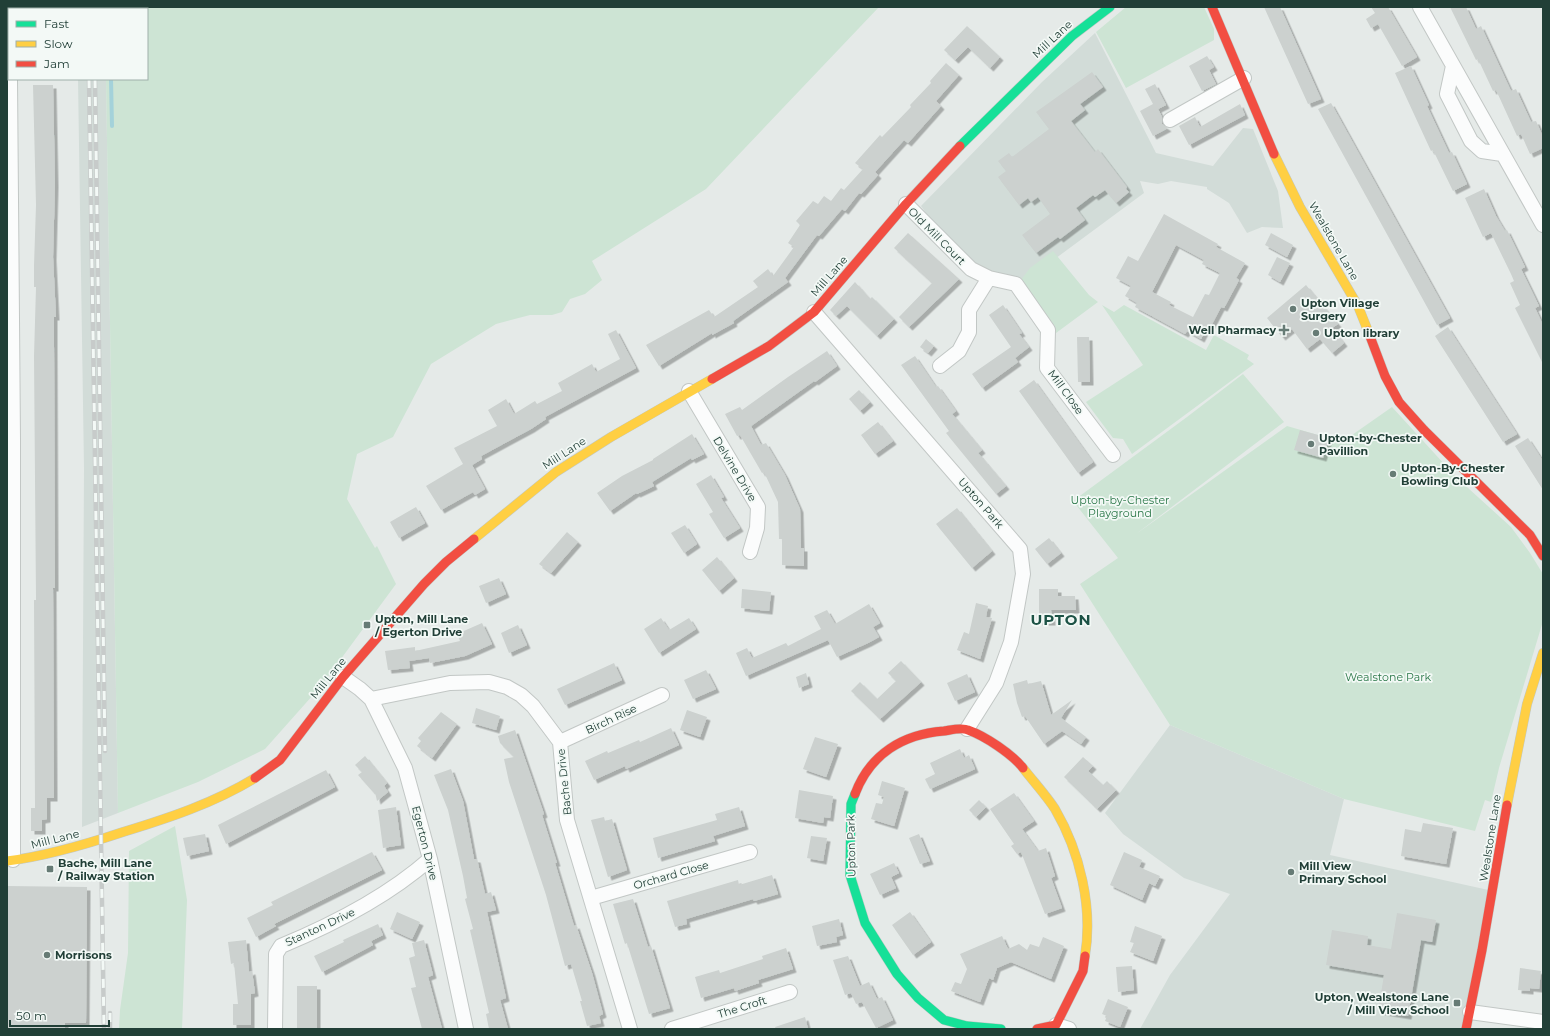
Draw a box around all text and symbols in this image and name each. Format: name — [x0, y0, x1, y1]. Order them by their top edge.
legend — [8, 8, 148, 80]
text: Fast — [44, 16, 69, 31]
street label: Mill Lane — [1029, 17, 1075, 61]
text: Slow — [44, 36, 73, 51]
text: Jam — [43, 56, 70, 71]
street label: Wealstone Lane — [1306, 199, 1362, 283]
street label: Old Mill Court — [905, 204, 969, 268]
street label: Mill Lane — [808, 253, 851, 299]
place label: Upton Village Surgery — [1301, 296, 1379, 323]
marker: Upton Village Surgery — [1288, 304, 1298, 314]
place label: Well Pharmacy — [1189, 323, 1276, 337]
marker: Well Pharmacy — [1279, 325, 1289, 335]
place label: Upton library — [1324, 326, 1400, 340]
marker: Upton library — [1311, 328, 1321, 338]
street label: Mill Close — [1045, 367, 1087, 417]
place label: Upton-by-Chester Pavillion — [1319, 431, 1422, 458]
street label: Mill Lane — [540, 434, 589, 472]
street label: Delvine Drive — [710, 434, 760, 504]
marker: Upton-by-Chester Pavillion — [1306, 439, 1316, 449]
place label: Upton-By-Chester Bowling Club — [1401, 461, 1505, 488]
marker: Upton-By-Chester Bowling Club — [1388, 469, 1398, 479]
street label: Upton Park — [955, 475, 1007, 532]
park label: Upton-by-Chester Playground — [1071, 493, 1169, 520]
district label: UPTON — [1030, 610, 1092, 629]
place label: Upton, Mill Lane / Egerton Drive — [374, 612, 468, 639]
marker: Upton, Mill Lane / Egerton Drive — [362, 620, 372, 630]
street label: Mill Lane — [307, 654, 349, 702]
park label: Wealstone Park — [1345, 670, 1431, 684]
street label: Birch Rise — [583, 701, 639, 737]
street label: Bache Drive — [554, 748, 574, 816]
street label: Wealstone Lane — [1476, 793, 1504, 883]
street label: Egerton Drive — [409, 804, 441, 882]
street label: Upton Park — [843, 814, 859, 878]
street label: Mill Lane — [29, 826, 81, 852]
place label: Bache, Mill Lane / Railway Station — [57, 856, 155, 883]
street label: Orchard Close — [632, 857, 711, 892]
place label: Mill View Primary School — [1299, 859, 1387, 886]
marker: Bache, Mill Lane / Railway Station — [45, 864, 55, 874]
marker: Mill View Primary School — [1286, 867, 1296, 877]
street label: Stanton Drive — [283, 905, 357, 949]
place label: Morrisons — [55, 948, 112, 962]
marker: Morrisons — [42, 950, 52, 960]
place label: Upton, Wealstone Lane / Mill View School — [1315, 990, 1449, 1017]
street label: The Croft — [716, 993, 769, 1021]
marker: Upton, Wealstone Lane / Mill View School — [1452, 998, 1462, 1008]
scale bar — [10, 1002, 109, 1028]
text: 50 m — [16, 1008, 47, 1023]

